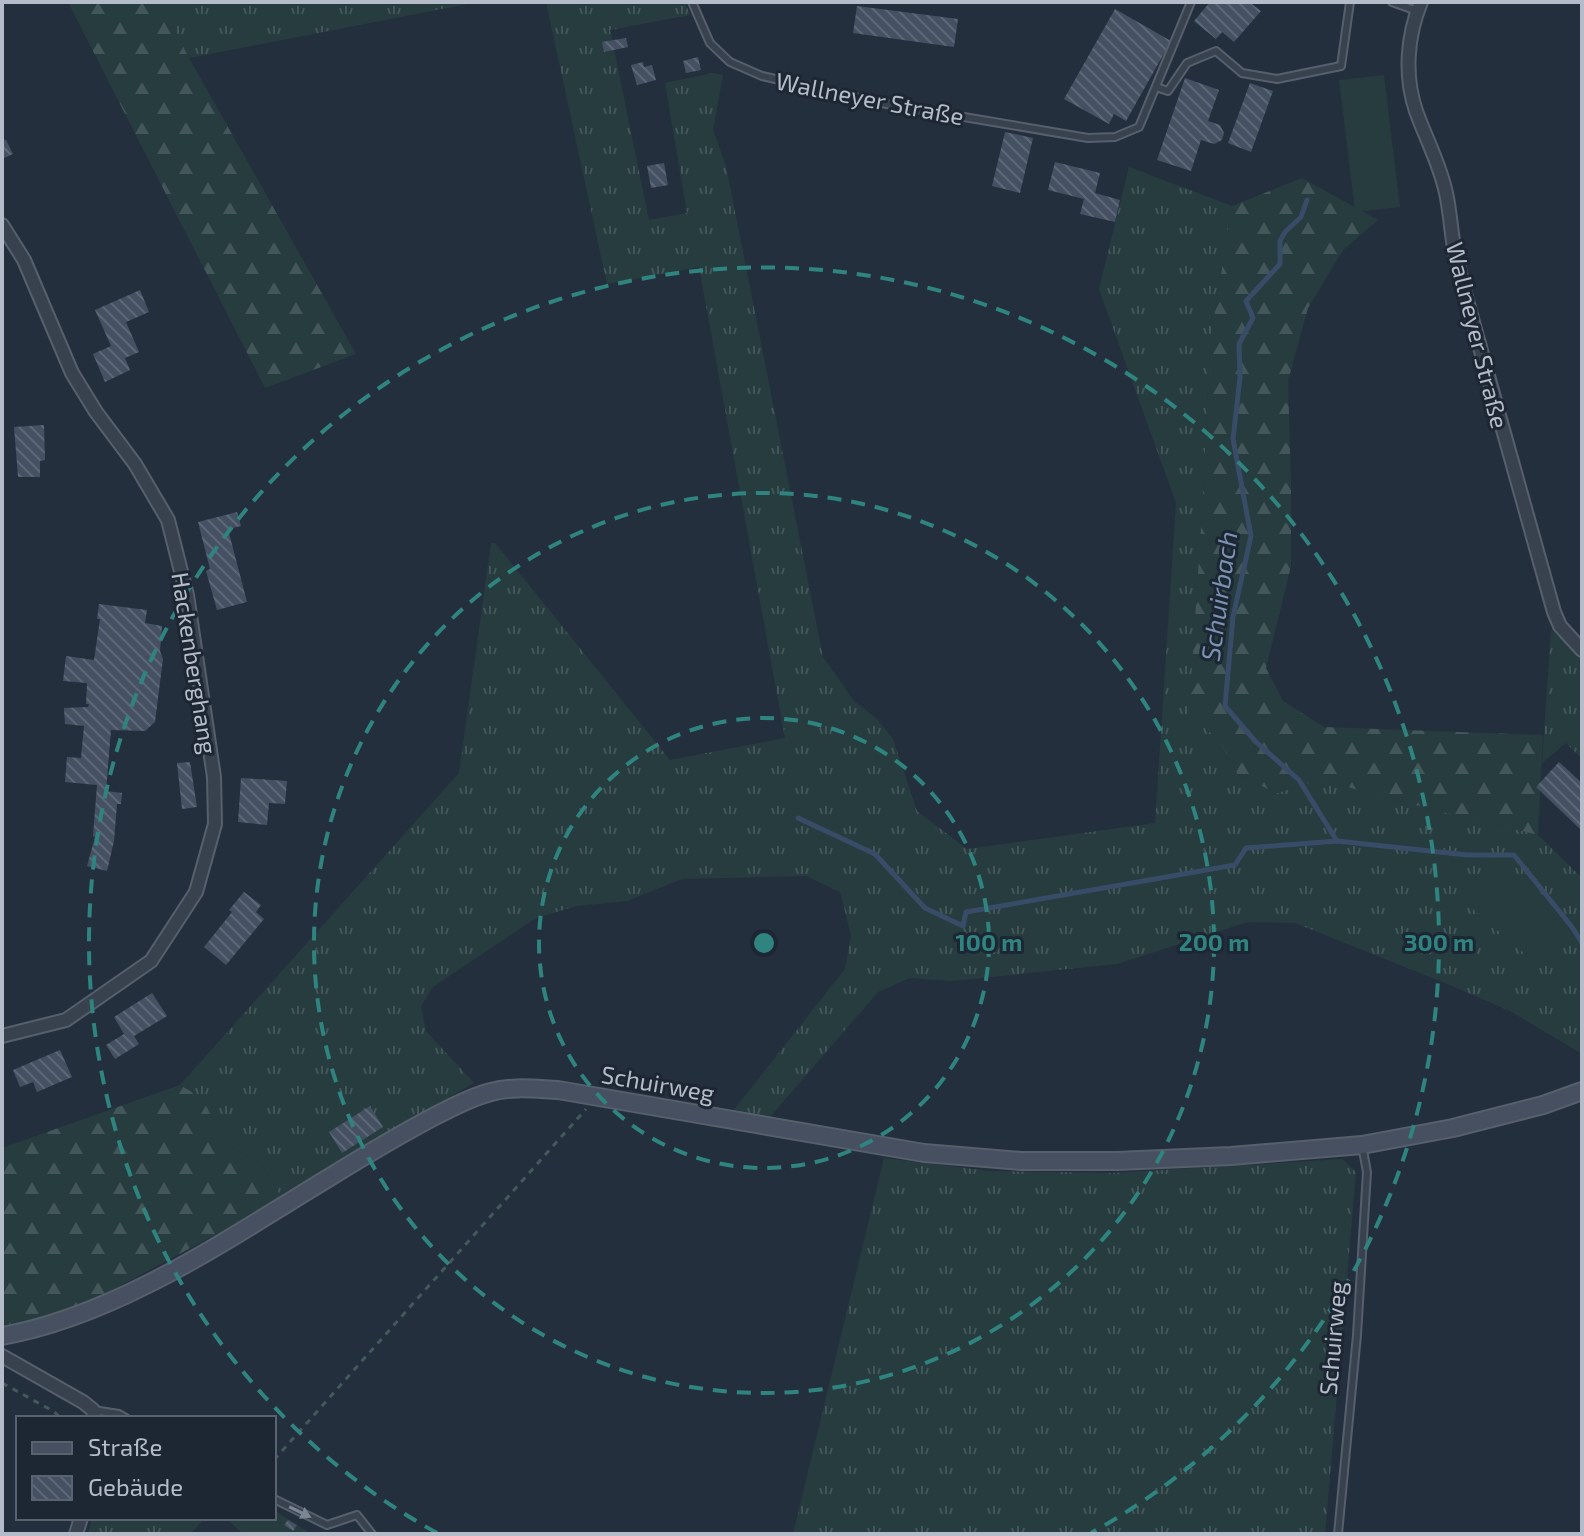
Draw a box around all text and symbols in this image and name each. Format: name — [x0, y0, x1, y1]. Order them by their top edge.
street label: Wallneyer Straße — [774, 66, 966, 130]
street label: Wallneyer Straße — [1441, 239, 1515, 431]
water label: Schuirbach — [1194, 529, 1242, 663]
street label: Hackenberghang — [166, 570, 224, 756]
text: 100 m — [956, 927, 1022, 956]
text: 200 m — [1179, 927, 1249, 956]
text: 300 m — [1404, 927, 1474, 956]
centre of rings — [750, 929, 778, 957]
street label: Schuirweg — [599, 1059, 717, 1107]
street label: Schuirweg — [1313, 1280, 1351, 1396]
legend — [16, 1416, 276, 1520]
text: Straße — [88, 1432, 162, 1461]
text: Gebäude — [88, 1472, 183, 1501]
one-way arrow — [289, 1505, 312, 1519]

